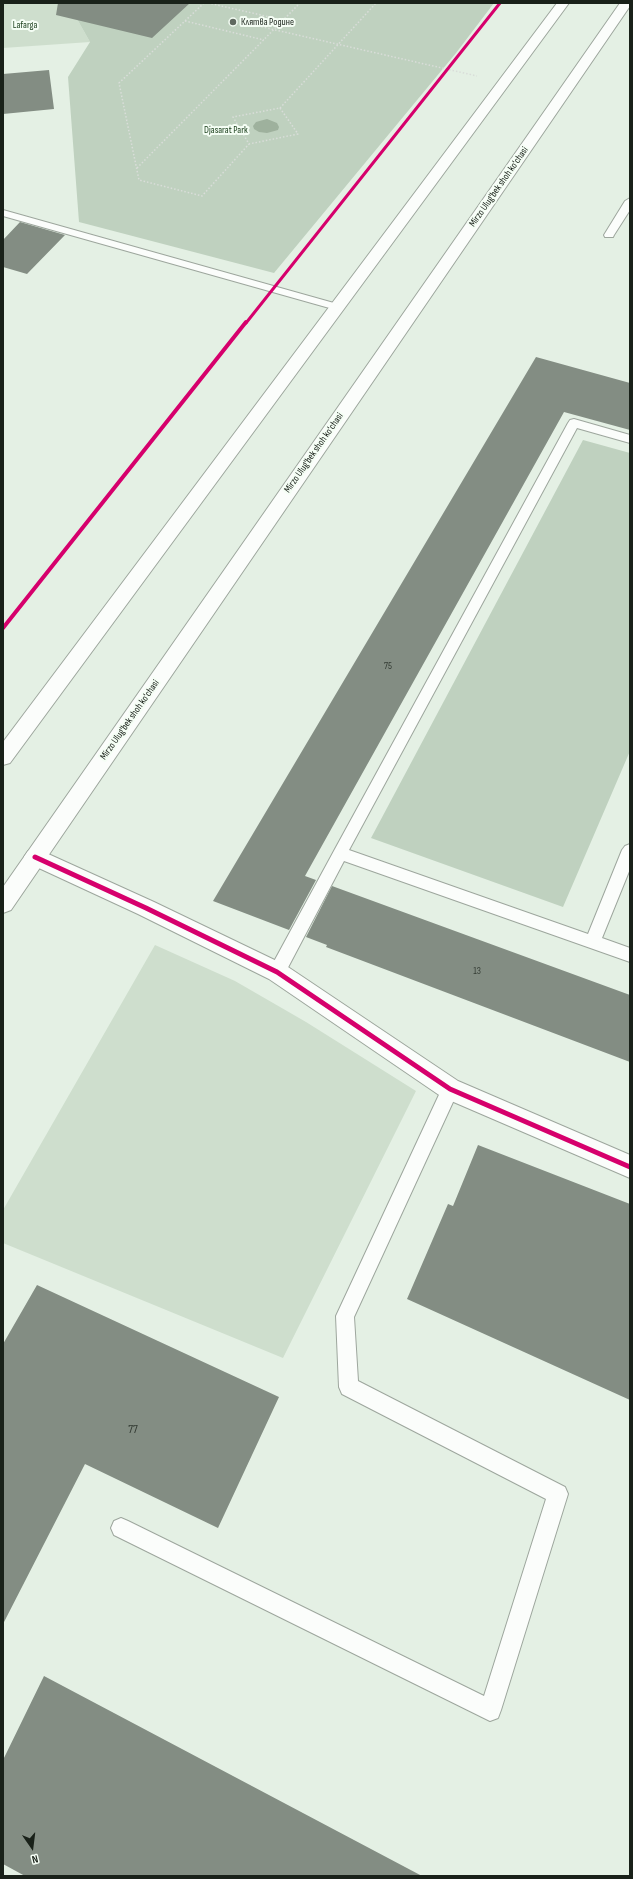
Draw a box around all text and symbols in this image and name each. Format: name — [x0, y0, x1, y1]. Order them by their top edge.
place label: Клятва Родине — [241, 16, 294, 28]
marker: Клятва Родине — [228, 17, 238, 27]
park label: Lafarga — [13, 19, 37, 31]
park label: Djasarat Park — [204, 124, 248, 136]
street label: Mirzo Ulug'bek shoh ko'chasi — [467, 145, 531, 229]
street label: Mirzo Ulug'bek shoh ko'chasi — [282, 411, 346, 495]
house number: 75 — [384, 660, 392, 672]
street label: Mirzo Ulug'bek shoh ko'chasi — [98, 678, 162, 762]
house number: 13 — [473, 965, 481, 977]
house number: 77 — [128, 1423, 138, 1437]
north arrow — [12, 1827, 52, 1867]
text: N — [31, 1852, 39, 1866]

